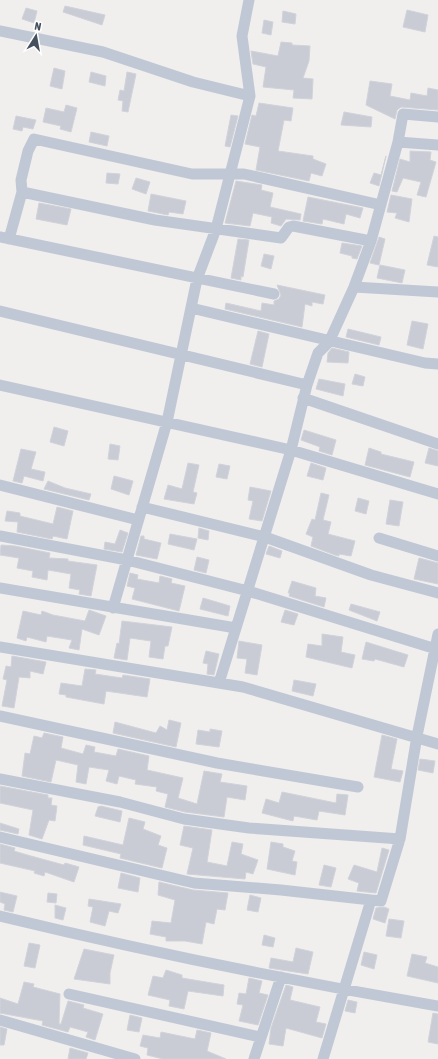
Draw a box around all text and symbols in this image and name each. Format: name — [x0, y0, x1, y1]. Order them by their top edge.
north arrow — [16, 16, 56, 56]
text: N — [34, 20, 42, 33]

